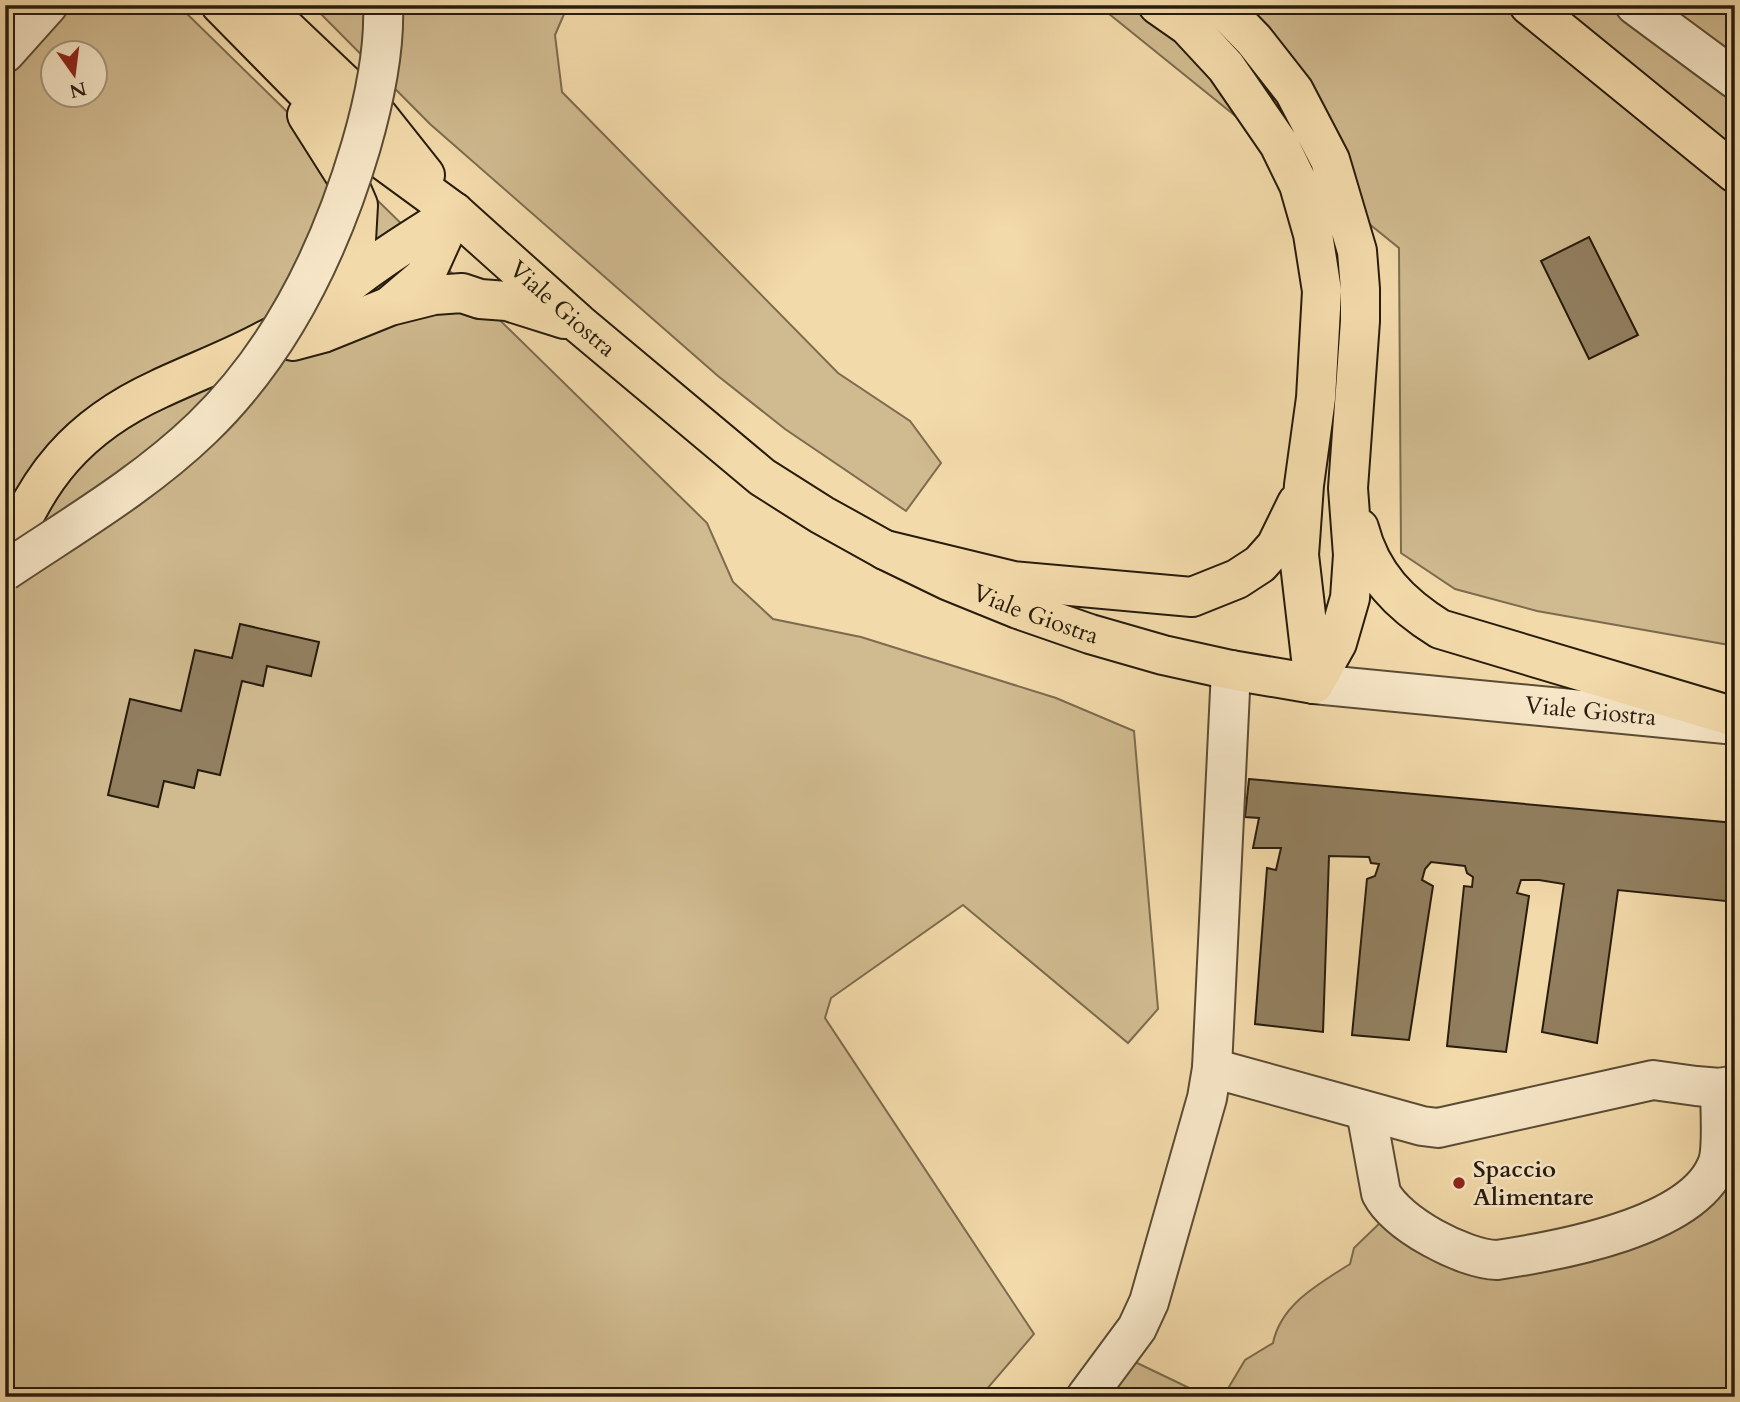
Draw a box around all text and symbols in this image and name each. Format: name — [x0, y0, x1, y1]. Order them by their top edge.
north arrow — [38, 38, 108, 108]
text: N — [66, 75, 89, 104]
street label: Viale Giostra — [502, 253, 623, 365]
street label: Viale Giostra — [968, 576, 1103, 653]
street label: Viale Giostra — [1523, 689, 1658, 734]
place label: Spaccio Alimentare — [1473, 1153, 1594, 1214]
marker: Spaccio Alimentare — [1451, 1175, 1467, 1191]

